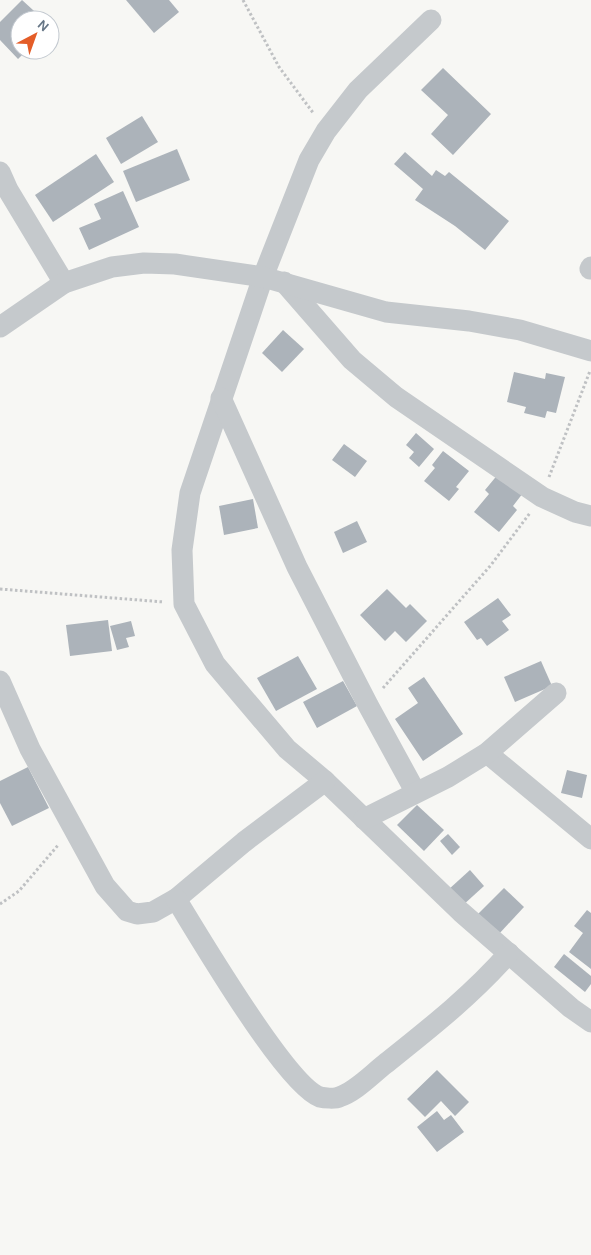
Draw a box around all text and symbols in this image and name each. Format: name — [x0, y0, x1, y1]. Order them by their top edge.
north arrow — [10, 10, 60, 60]
text: N — [34, 16, 53, 35]

